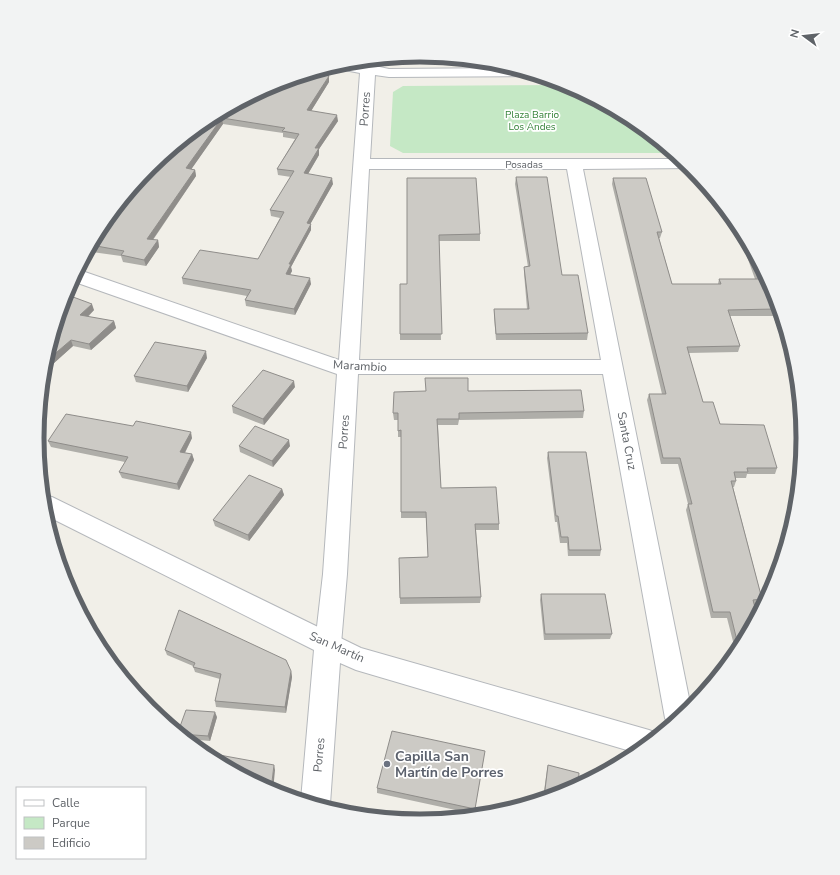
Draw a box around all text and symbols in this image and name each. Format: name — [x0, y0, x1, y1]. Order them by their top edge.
north arrow — [784, 16, 824, 56]
text: N — [787, 28, 803, 39]
street label: Porres — [356, 91, 374, 127]
park label: Plaza Barrio Los Andes — [505, 108, 560, 134]
street label: Posadas — [505, 158, 543, 172]
street label: Marambio — [333, 357, 388, 375]
street label: Santa Cruz — [614, 411, 641, 472]
street label: Porres — [335, 414, 353, 450]
street label: San Martín — [307, 628, 367, 666]
street label: Porres — [310, 737, 329, 773]
place label: Capilla San Martín de Porres — [395, 747, 504, 782]
marker: Capilla San Martín de Porres — [382, 759, 392, 769]
legend — [16, 787, 146, 859]
text: Calle — [52, 795, 80, 811]
text: Parque — [52, 815, 90, 831]
text: Edificio — [52, 835, 91, 851]

